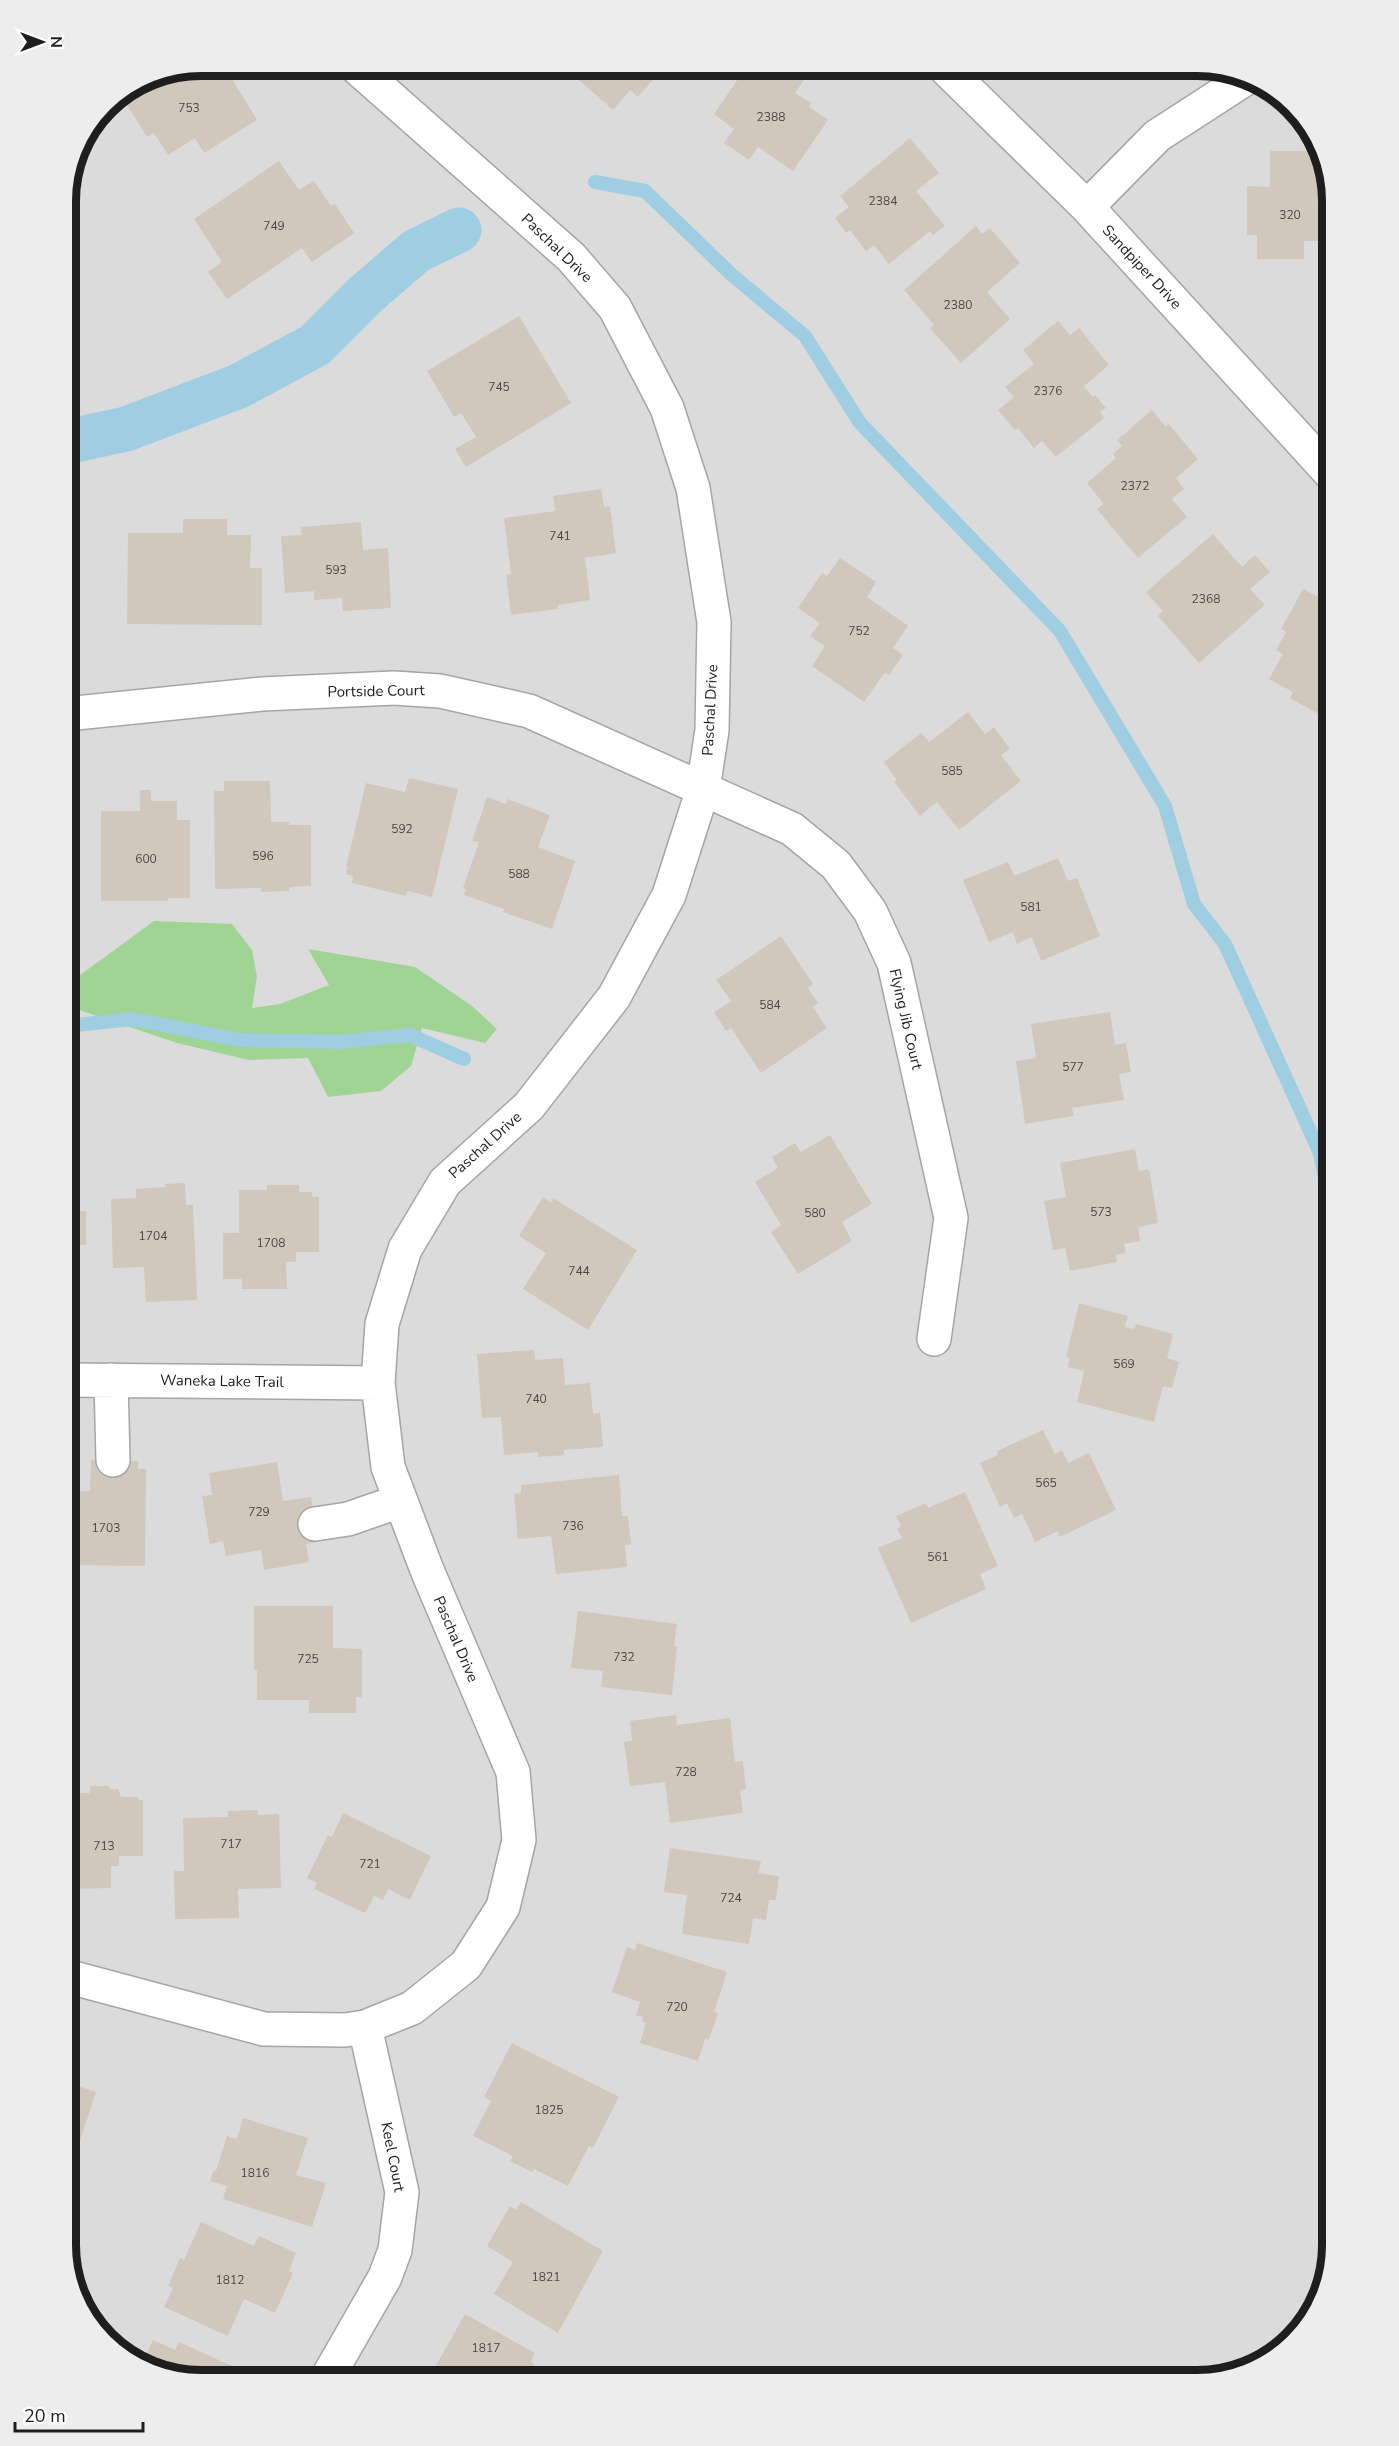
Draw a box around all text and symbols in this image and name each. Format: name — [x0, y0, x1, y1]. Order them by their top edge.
north arrow — [12, 12, 72, 72]
text: N — [45, 36, 67, 48]
house number: 753 — [178, 100, 200, 116]
house number: 2388 — [757, 109, 785, 125]
house number: 2384 — [869, 193, 897, 209]
house number: 320 — [1279, 207, 1301, 223]
street label: Paschal Drive — [517, 209, 597, 287]
house number: 749 — [263, 218, 285, 234]
street label: Sandpiper Drive — [1098, 221, 1186, 313]
house number: 2380 — [944, 297, 972, 313]
house number: 745 — [488, 379, 510, 395]
house number: 2376 — [1034, 383, 1062, 399]
house number: 2372 — [1121, 478, 1149, 494]
house number: 741 — [549, 528, 571, 544]
house number: 593 — [325, 562, 347, 578]
house number: 2368 — [1192, 591, 1220, 607]
house number: 752 — [848, 623, 870, 639]
street label: Paschal Drive — [698, 664, 722, 756]
street label: Portside Court — [327, 680, 425, 702]
house number: 585 — [941, 763, 963, 779]
house number: 592 — [391, 821, 413, 837]
house number: 596 — [252, 848, 274, 864]
house number: 600 — [135, 851, 157, 867]
house number: 588 — [508, 866, 530, 882]
house number: 581 — [1020, 899, 1042, 915]
street label: Flying Jib Court — [885, 967, 928, 1072]
house number: 584 — [759, 997, 781, 1013]
house number: 577 — [1062, 1059, 1084, 1075]
street label: Paschal Drive — [444, 1107, 526, 1183]
house number: 573 — [1090, 1204, 1112, 1220]
house number: 580 — [804, 1205, 826, 1221]
house number: 1704 — [139, 1228, 167, 1244]
house number: 1708 — [257, 1235, 285, 1251]
house number: 744 — [568, 1263, 590, 1279]
house number: 569 — [1113, 1356, 1135, 1372]
street label: Waneka Lake Trail — [160, 1370, 285, 1392]
house number: 740 — [525, 1391, 547, 1407]
house number: 565 — [1035, 1475, 1057, 1491]
house number: 729 — [248, 1504, 270, 1520]
house number: 736 — [562, 1518, 584, 1534]
house number: 1703 — [92, 1520, 120, 1536]
house number: 561 — [927, 1549, 949, 1565]
street label: Paschal Drive — [429, 1593, 483, 1685]
house number: 732 — [613, 1649, 635, 1665]
house number: 725 — [297, 1651, 319, 1667]
house number: 728 — [675, 1764, 697, 1780]
house number: 717 — [220, 1836, 242, 1852]
house number: 713 — [93, 1838, 115, 1854]
house number: 721 — [359, 1856, 381, 1872]
house number: 724 — [720, 1890, 742, 1906]
house number: 720 — [666, 1999, 688, 2015]
house number: 1825 — [535, 2102, 563, 2118]
street label: Keel Court — [376, 2120, 410, 2194]
house number: 1816 — [241, 2165, 269, 2181]
house number: 1821 — [532, 2269, 560, 2285]
house number: 1812 — [216, 2272, 244, 2288]
house number: 1817 — [472, 2340, 500, 2356]
scale bar — [15, 2395, 142, 2433]
text: 20 m — [24, 2404, 66, 2428]

